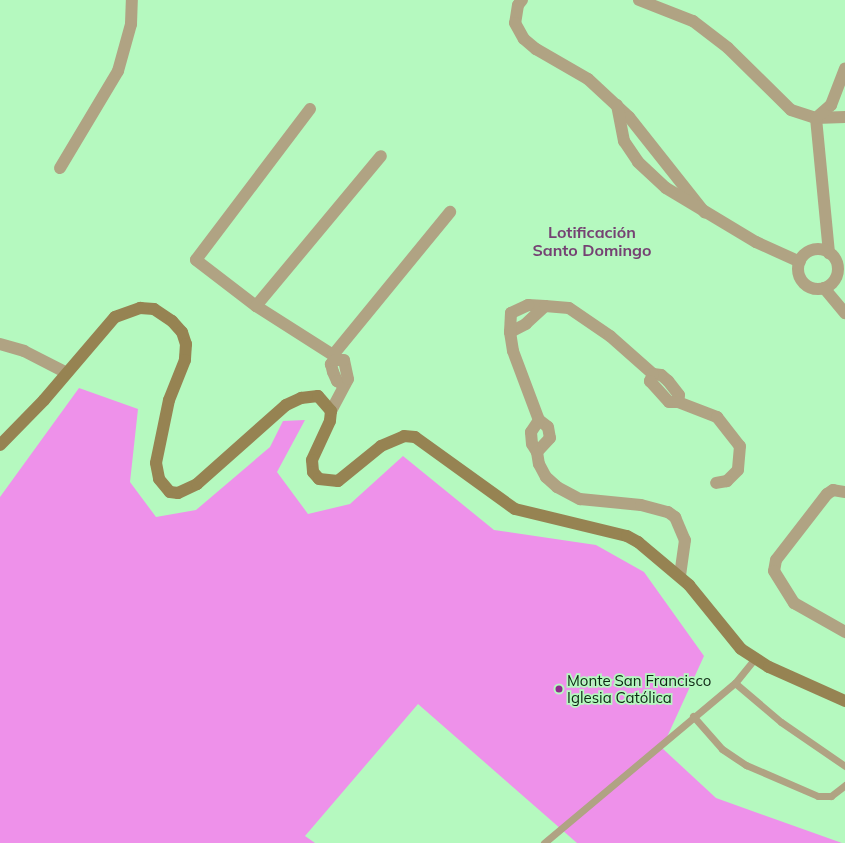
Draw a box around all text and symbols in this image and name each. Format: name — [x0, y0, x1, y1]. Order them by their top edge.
district label: Lotificación Santo Domingo — [532, 222, 652, 260]
place label: Monte San Francisco Iglesia Católica — [567, 671, 711, 706]
marker: Monte San Francisco Iglesia Católica — [554, 684, 564, 694]

